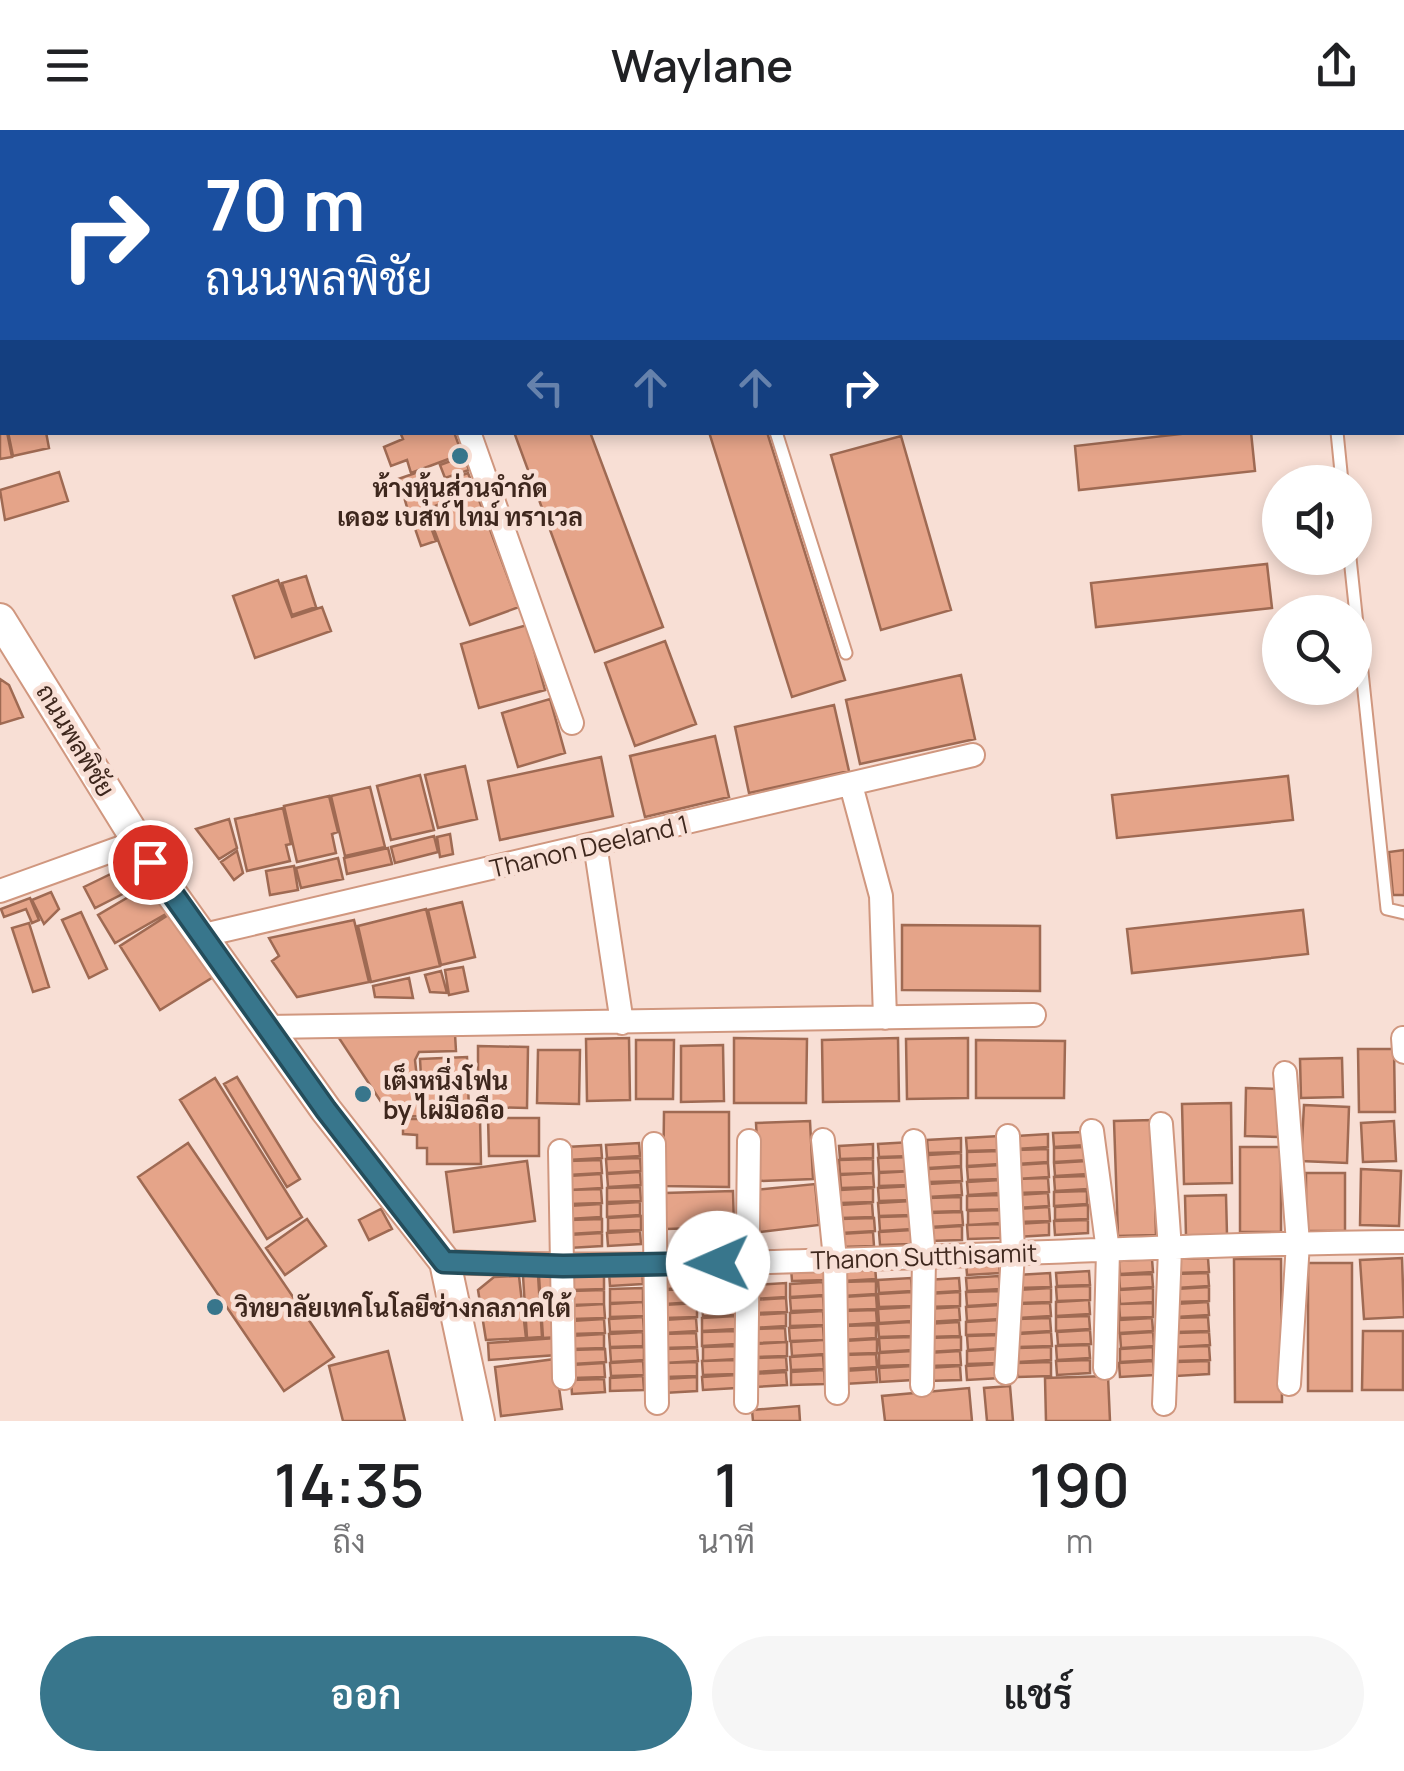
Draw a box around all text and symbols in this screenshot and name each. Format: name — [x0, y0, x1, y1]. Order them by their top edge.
text: Waylane — [611, 34, 793, 96]
icon: menu — [40, 38, 95, 93]
icon: share — [1309, 38, 1364, 93]
text: 70 m — [205, 156, 365, 252]
icon: right — [40, 170, 170, 300]
text: ถนนพลพิชัย — [205, 247, 432, 309]
icon: left — [518, 360, 573, 415]
icon: ahead — [623, 360, 678, 415]
icon: ahead — [728, 360, 783, 415]
icon: right — [833, 360, 888, 415]
marker: ห้างหุ้นส่วนจำกัด เดอะ เบสท์ ไทม์ ทราเวล — [449, 445, 471, 467]
map controls — [1262, 465, 1372, 705]
button: sound — [1262, 465, 1372, 575]
place label: ห้างหุ้นส่วนจำกัด เดอะ เบสท์ ไทม์ ทราเวล — [337, 470, 583, 534]
button: search — [1262, 595, 1372, 705]
street label: ถนนพลพิชัย — [28, 677, 124, 803]
street label: Thanon Deeland 1 — [486, 806, 692, 886]
pin — [108, 820, 193, 905]
icon: arrive — [123, 835, 178, 890]
place label: เต็งหนึ่งโฟน by ไผ่มือถือ — [383, 1057, 508, 1127]
marker: เต็งหนึ่งโฟน by ไผ่มือถือ — [352, 1083, 374, 1105]
position arrow — [666, 1211, 770, 1315]
street label: Thanon Sutthisamit — [810, 1235, 1038, 1277]
place label: วิทยาลัยเทคโนโลยีช่างกลภาคใต้ — [234, 1290, 572, 1325]
marker: วิทยาลัยเทคโนโลยีช่างกลภาคใต้ — [204, 1296, 226, 1318]
text: 14:35 — [274, 1443, 424, 1525]
text: 1 — [714, 1443, 739, 1525]
text: 190 — [1029, 1443, 1130, 1525]
text: ถึง — [333, 1519, 366, 1563]
text: นาที — [698, 1519, 755, 1563]
text: m — [1066, 1519, 1093, 1563]
button: ออก — [40, 1636, 692, 1751]
button: แชร์ — [712, 1636, 1364, 1751]

